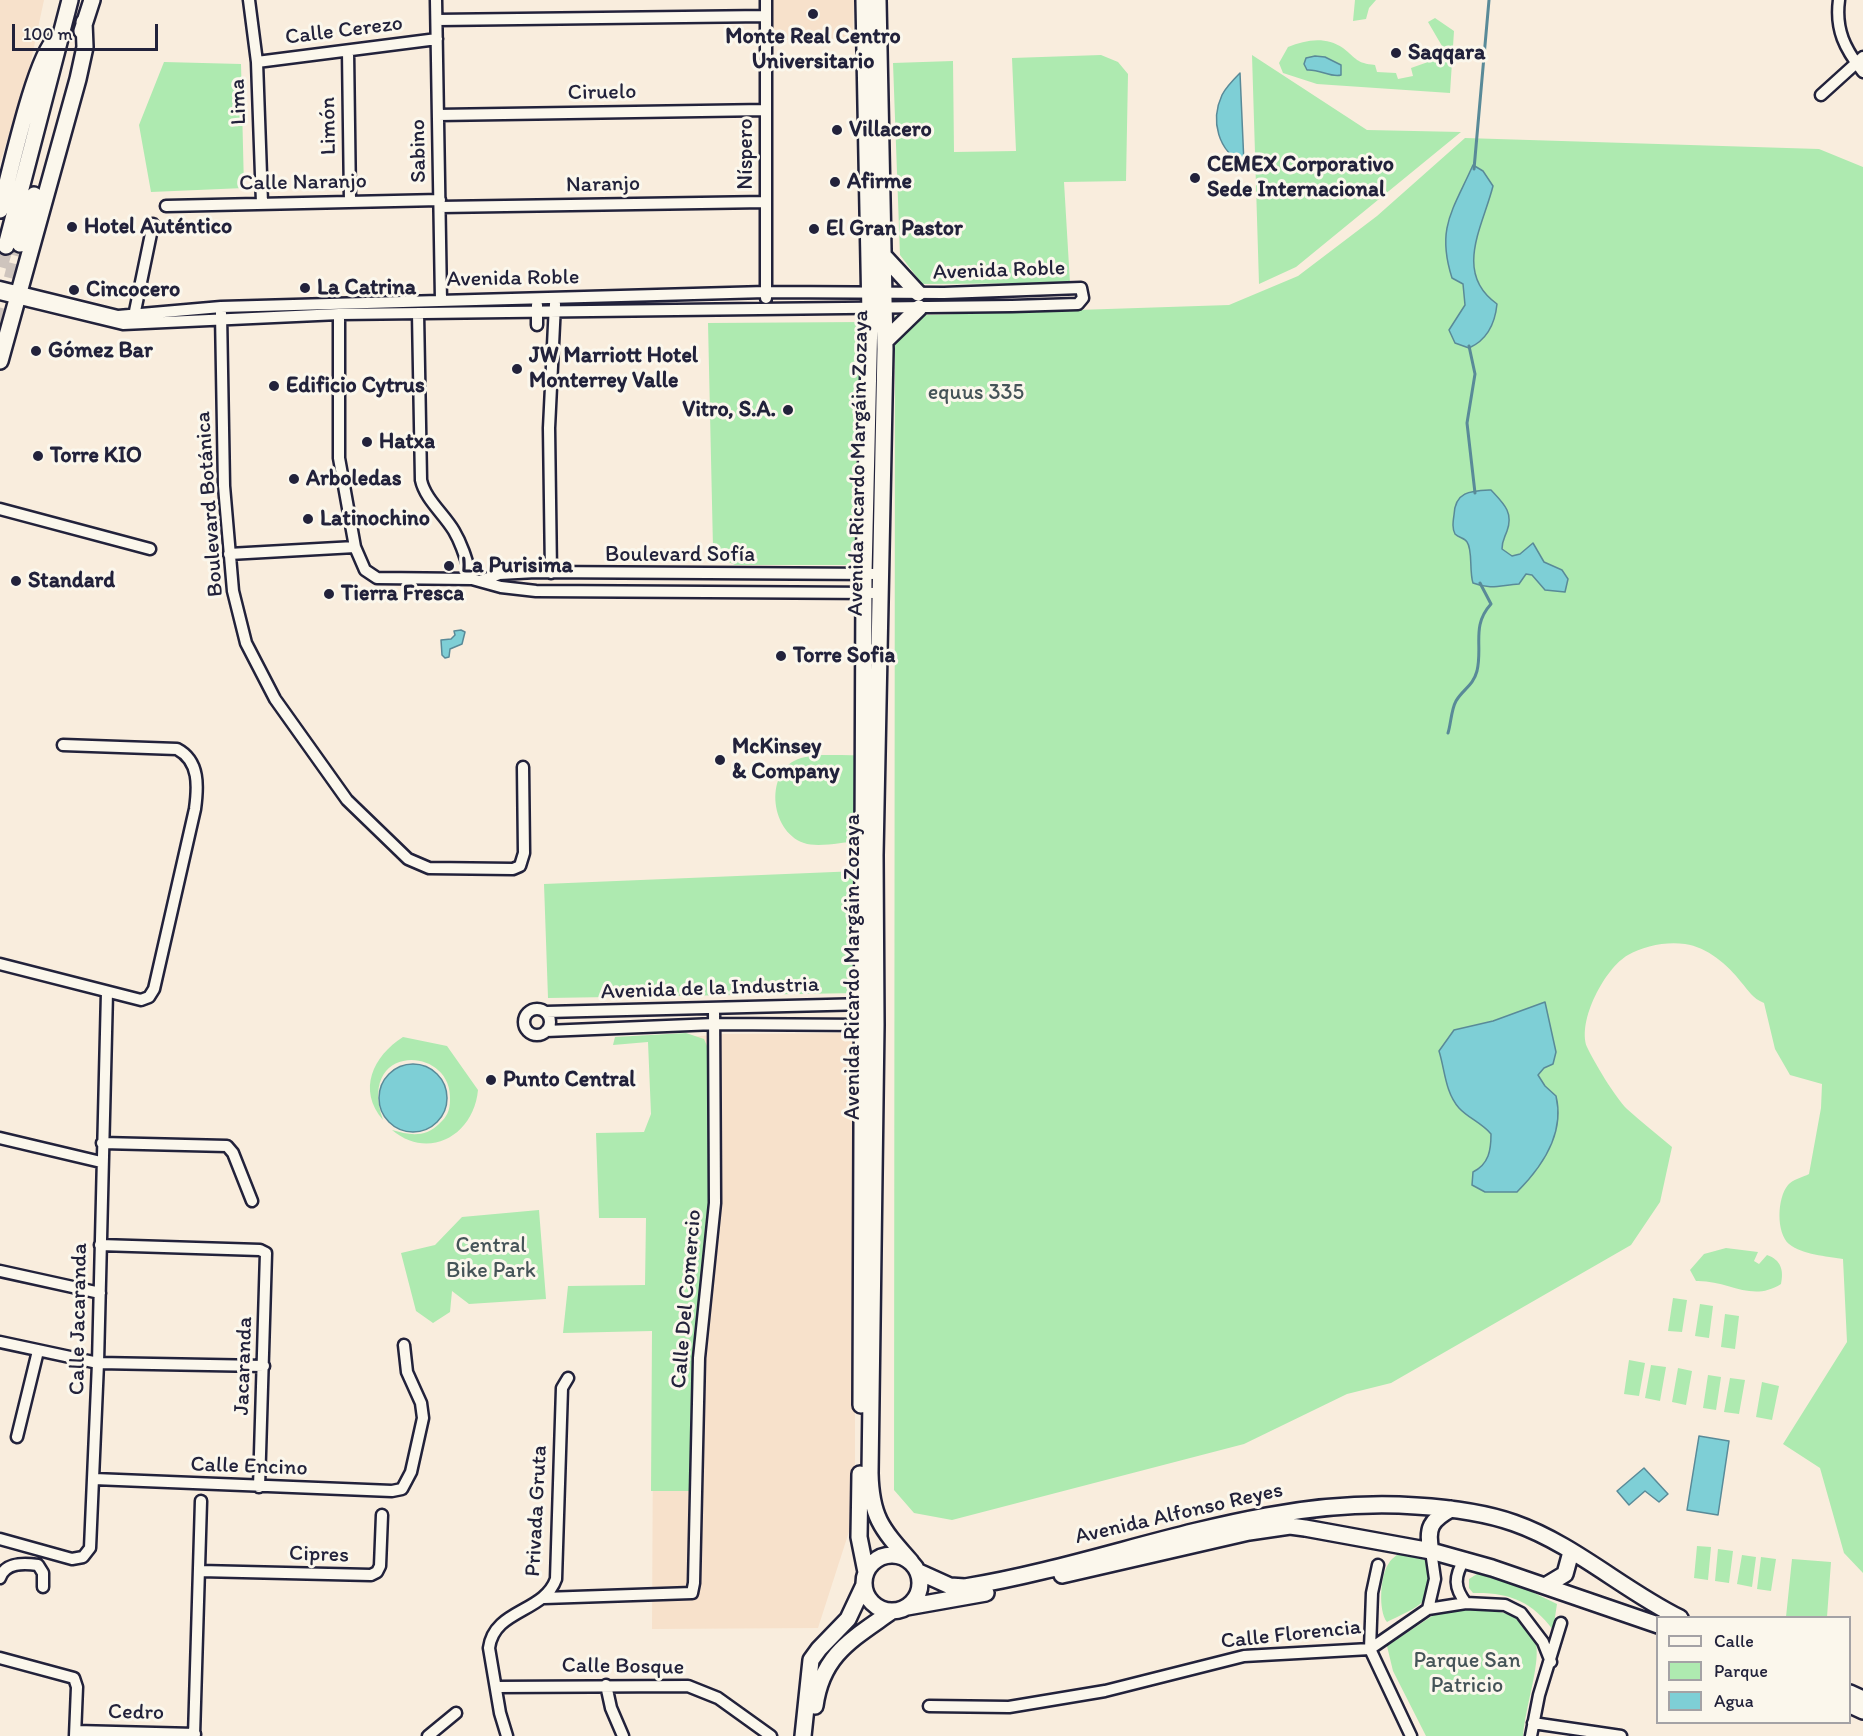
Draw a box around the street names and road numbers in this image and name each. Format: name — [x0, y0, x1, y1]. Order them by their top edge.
street label: Calle Cerezo — [284, 11, 404, 51]
street label: Lima — [225, 79, 253, 125]
street label: Ciruelo — [567, 79, 637, 107]
street label: Limón — [315, 97, 343, 155]
street label: Níspero — [733, 118, 759, 190]
street label: Sabino — [405, 119, 433, 183]
street label: Calle Naranjo — [239, 169, 367, 197]
street label: Naranjo — [566, 171, 640, 199]
street label: Avenida Roble — [932, 255, 1066, 287]
street label: Avenida Roble — [446, 265, 580, 293]
street label: Avenida Ricardo Margáin Zozaya — [843, 310, 875, 616]
street label: Boulevard Botánica — [190, 410, 230, 598]
street label: Boulevard Sofía — [605, 542, 755, 568]
street label: Avenida Ricardo Margáin Zozaya — [840, 814, 866, 1120]
street label: Avenida de la Industria — [600, 972, 820, 1006]
street label: Calle Del Comercio — [666, 1208, 708, 1390]
street label: Calle Jacaranda — [64, 1243, 94, 1395]
street label: Jacaranda — [229, 1316, 259, 1416]
street label: Privada Gruta — [520, 1445, 554, 1577]
street label: Calle Encino — [190, 1452, 308, 1482]
street label: Avenida Alfonso Reyes — [1072, 1477, 1286, 1551]
street label: Cipres — [289, 1541, 349, 1569]
street label: Calle Florencia — [1220, 1615, 1362, 1655]
street label: Calle Bosque — [561, 1653, 685, 1681]
street label: Cedro — [108, 1699, 164, 1727]

